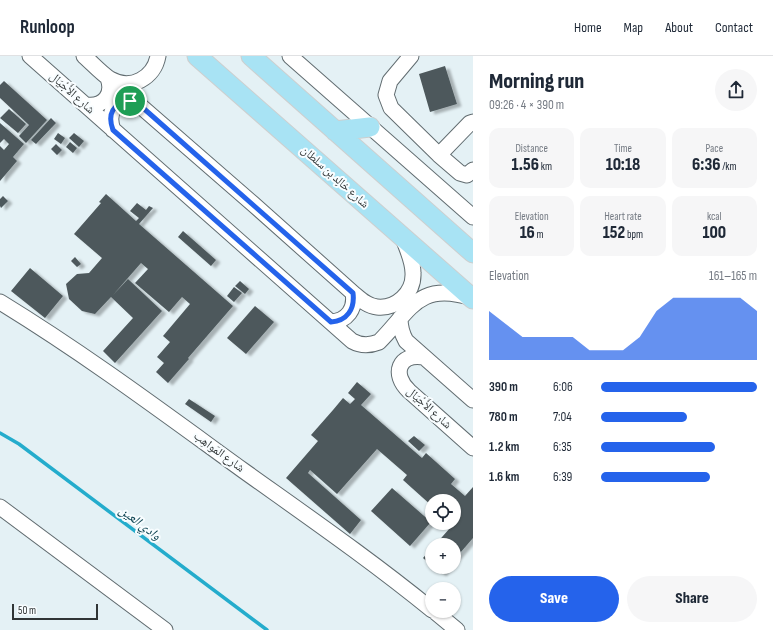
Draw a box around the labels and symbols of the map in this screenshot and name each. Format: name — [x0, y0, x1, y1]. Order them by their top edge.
street label: شارع الأَجْيَال — [46, 68, 98, 117]
pin — [113, 84, 147, 118]
street label: شارع خالِد بن سلطان — [298, 143, 372, 211]
street label: شارع الأَجْيَال — [403, 383, 455, 432]
street label: شارع المَواهِب — [191, 428, 248, 476]
water label: وادي العين — [115, 502, 164, 546]
scale bar — [12, 602, 98, 621]

